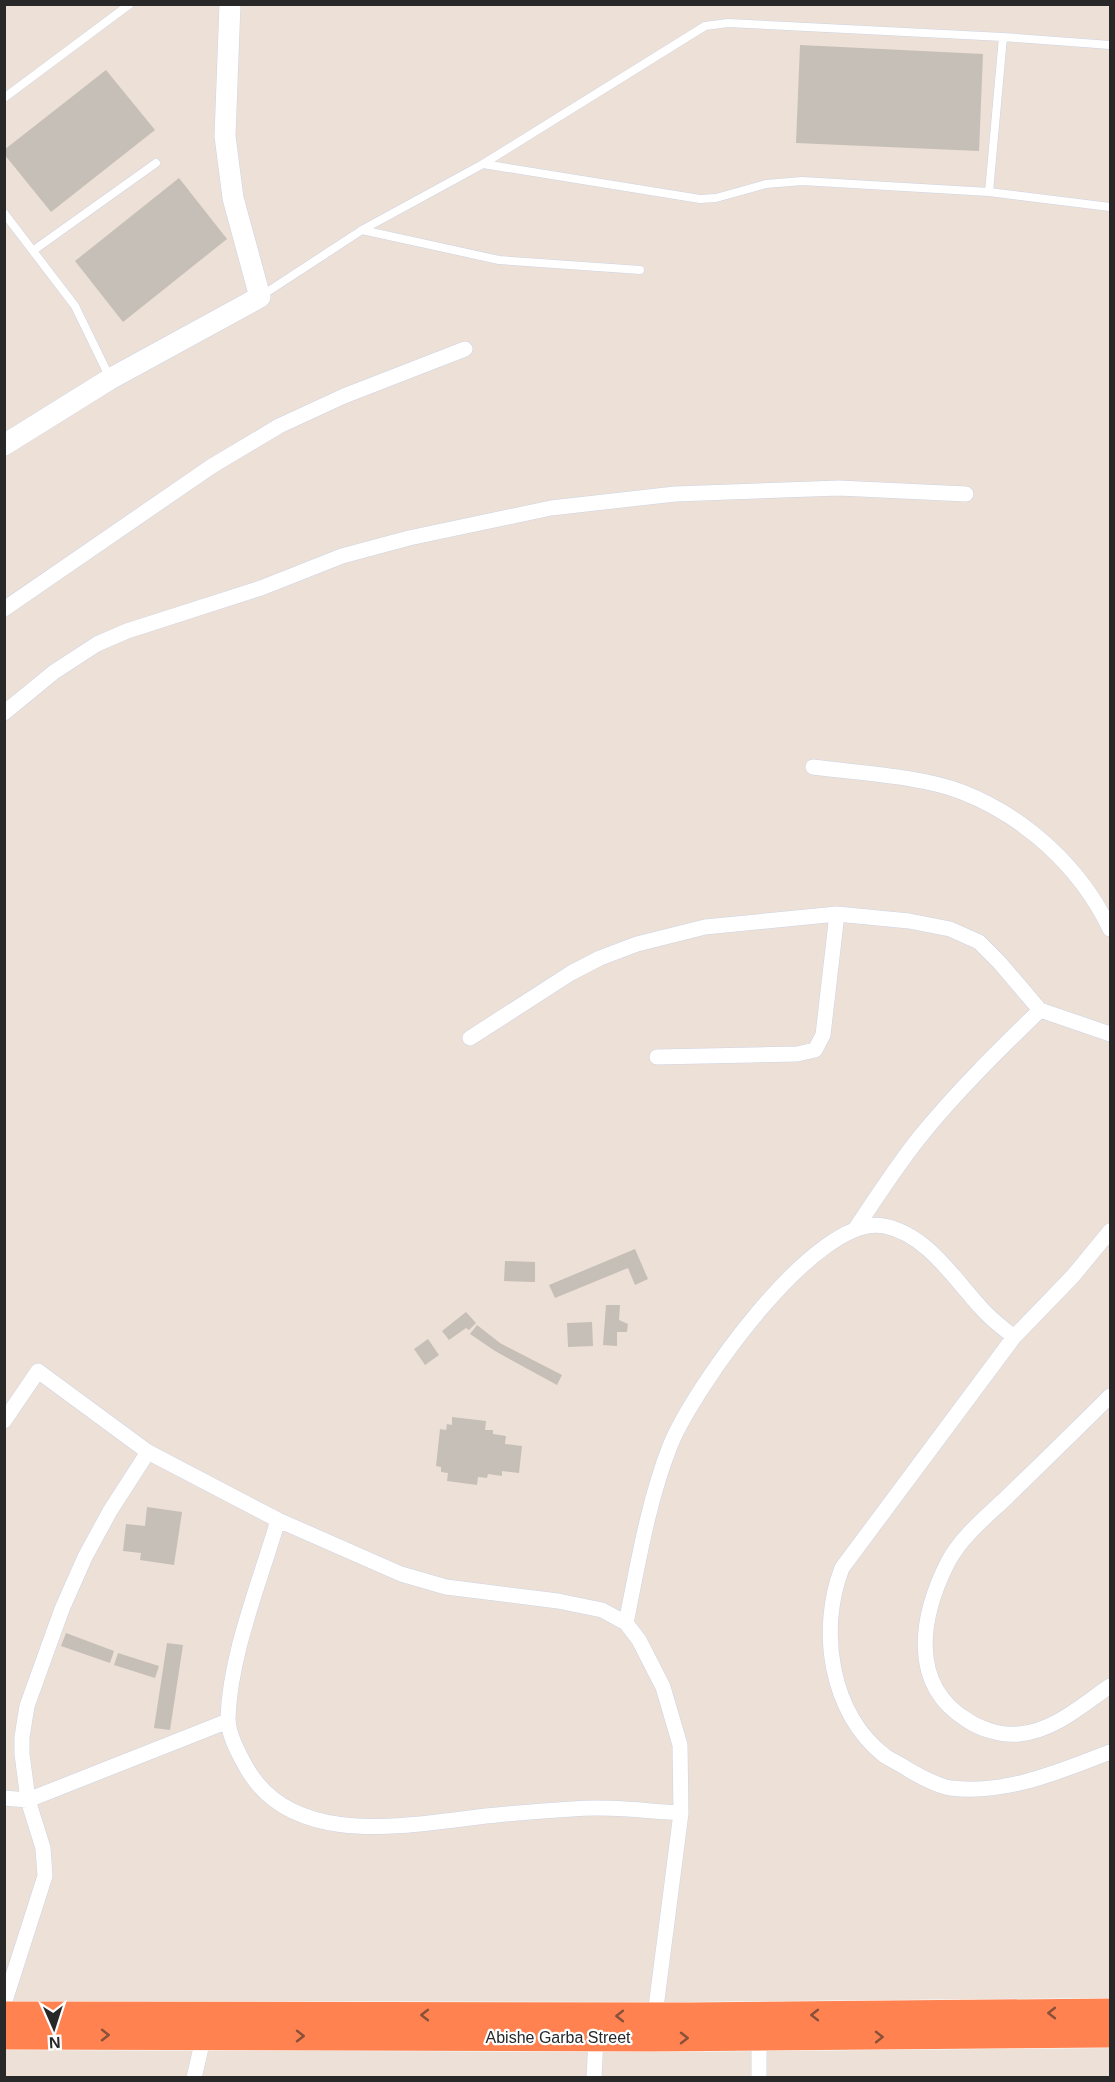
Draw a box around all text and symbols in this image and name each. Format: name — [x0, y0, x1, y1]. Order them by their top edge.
north arrow — [24, 1998, 84, 2058]
one-way arrow — [1048, 2007, 1057, 2019]
one-way arrow — [421, 2009, 430, 2021]
one-way arrow — [811, 2009, 820, 2021]
one-way arrow — [616, 2010, 625, 2022]
one-way arrow — [100, 2029, 109, 2041]
street label: Abishe Garba Street — [486, 2029, 631, 2046]
one-way arrow — [295, 2030, 304, 2042]
one-way arrow — [874, 2031, 883, 2043]
one-way arrow — [679, 2032, 688, 2044]
text: N — [49, 2034, 61, 2051]

